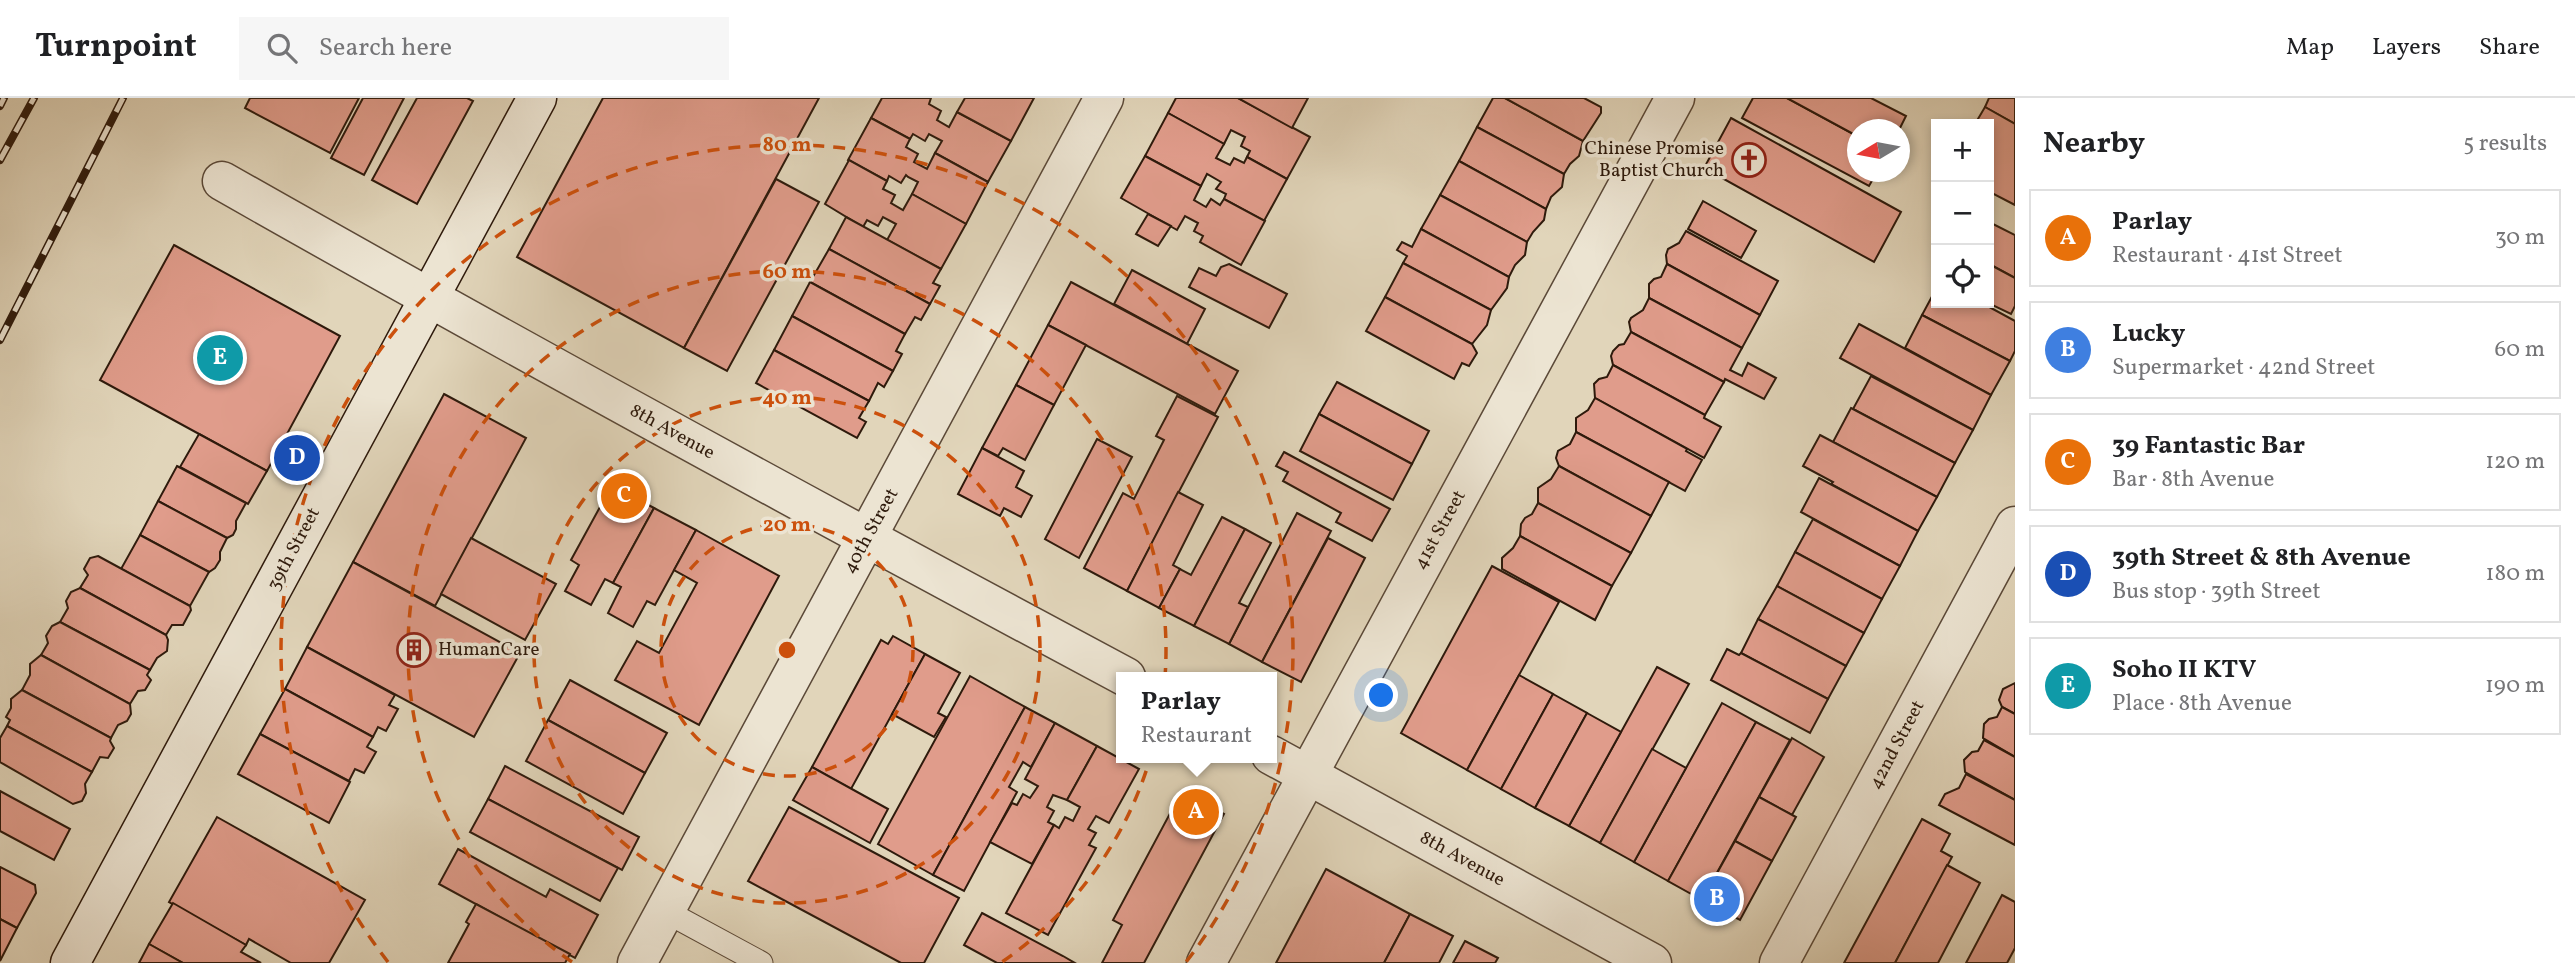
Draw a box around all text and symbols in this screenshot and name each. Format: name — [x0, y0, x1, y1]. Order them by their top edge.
search box — [239, 17, 729, 80]
text: Turnpoint — [35, 25, 197, 71]
icon: search — [263, 29, 301, 67]
text: Search here — [319, 30, 452, 66]
text: Map — [2286, 31, 2334, 65]
text: Layers — [2372, 31, 2441, 65]
text: Share — [2479, 31, 2540, 65]
north arrow — [1847, 119, 1910, 182]
map controls — [1931, 119, 1994, 308]
button: + — [1931, 119, 1994, 182]
text: Nearby — [2043, 123, 2145, 165]
text: 5 results — [2463, 128, 2547, 160]
text: 80 m — [763, 131, 811, 160]
place label: Chinese Promise Baptist Church — [1584, 136, 1724, 184]
church icon: Chinese Promise Baptist Church — [1730, 141, 1768, 179]
button: − — [1931, 182, 1994, 245]
text: Parlay — [2112, 204, 2192, 240]
text: A — [2060, 222, 2076, 254]
text: 30 m — [2495, 222, 2545, 254]
text: Restaurant · 41st Street — [2112, 240, 2343, 272]
button: locate — [1931, 245, 1994, 308]
text: 60 m — [763, 258, 811, 287]
text: Lucky — [2112, 316, 2185, 352]
pin: E — [197, 332, 243, 384]
text: B — [2060, 334, 2076, 366]
text: 60 m — [2495, 334, 2545, 366]
text: Supermarket · 42nd Street — [2112, 352, 2375, 384]
text: 40 m — [762, 384, 812, 413]
street label: 8th Avenue — [625, 398, 719, 466]
text: 39 Fantastic Bar — [2112, 428, 2305, 464]
pin: D — [274, 432, 320, 484]
text: C — [2061, 446, 2075, 478]
text: 120 m — [2485, 446, 2545, 478]
text: Bar · 8th Avenue — [2112, 464, 2274, 496]
pin: C — [601, 470, 647, 522]
street label: 40th Street — [837, 483, 905, 578]
street label: 41st Street — [1408, 485, 1473, 574]
street label: 39th Street — [261, 503, 327, 595]
text: 20 m — [763, 511, 811, 540]
text: 39th Street & 8th Avenue — [2112, 540, 2411, 576]
text: D — [2060, 558, 2076, 590]
text: 180 m — [2486, 558, 2545, 590]
text: Bus stop · 39th Street — [2112, 576, 2321, 608]
building icon: HumanCare — [395, 631, 433, 669]
place label: HumanCare — [438, 637, 539, 663]
centre of rings — [775, 638, 799, 662]
text: Soho II KTV — [2112, 652, 2256, 688]
text: E — [2061, 670, 2075, 702]
text: 190 m — [2485, 670, 2545, 702]
popup — [1116, 672, 1277, 763]
your location — [1364, 678, 1398, 712]
text: Parlay — [1141, 684, 1221, 720]
text: Place · 8th Avenue — [2112, 688, 2292, 720]
street label: 42nd Street — [1863, 696, 1931, 794]
text: Restaurant — [1141, 720, 1252, 752]
pin: A — [1173, 786, 1219, 838]
street label: 8th Avenue — [1415, 825, 1509, 893]
pin: B — [1694, 873, 1740, 925]

